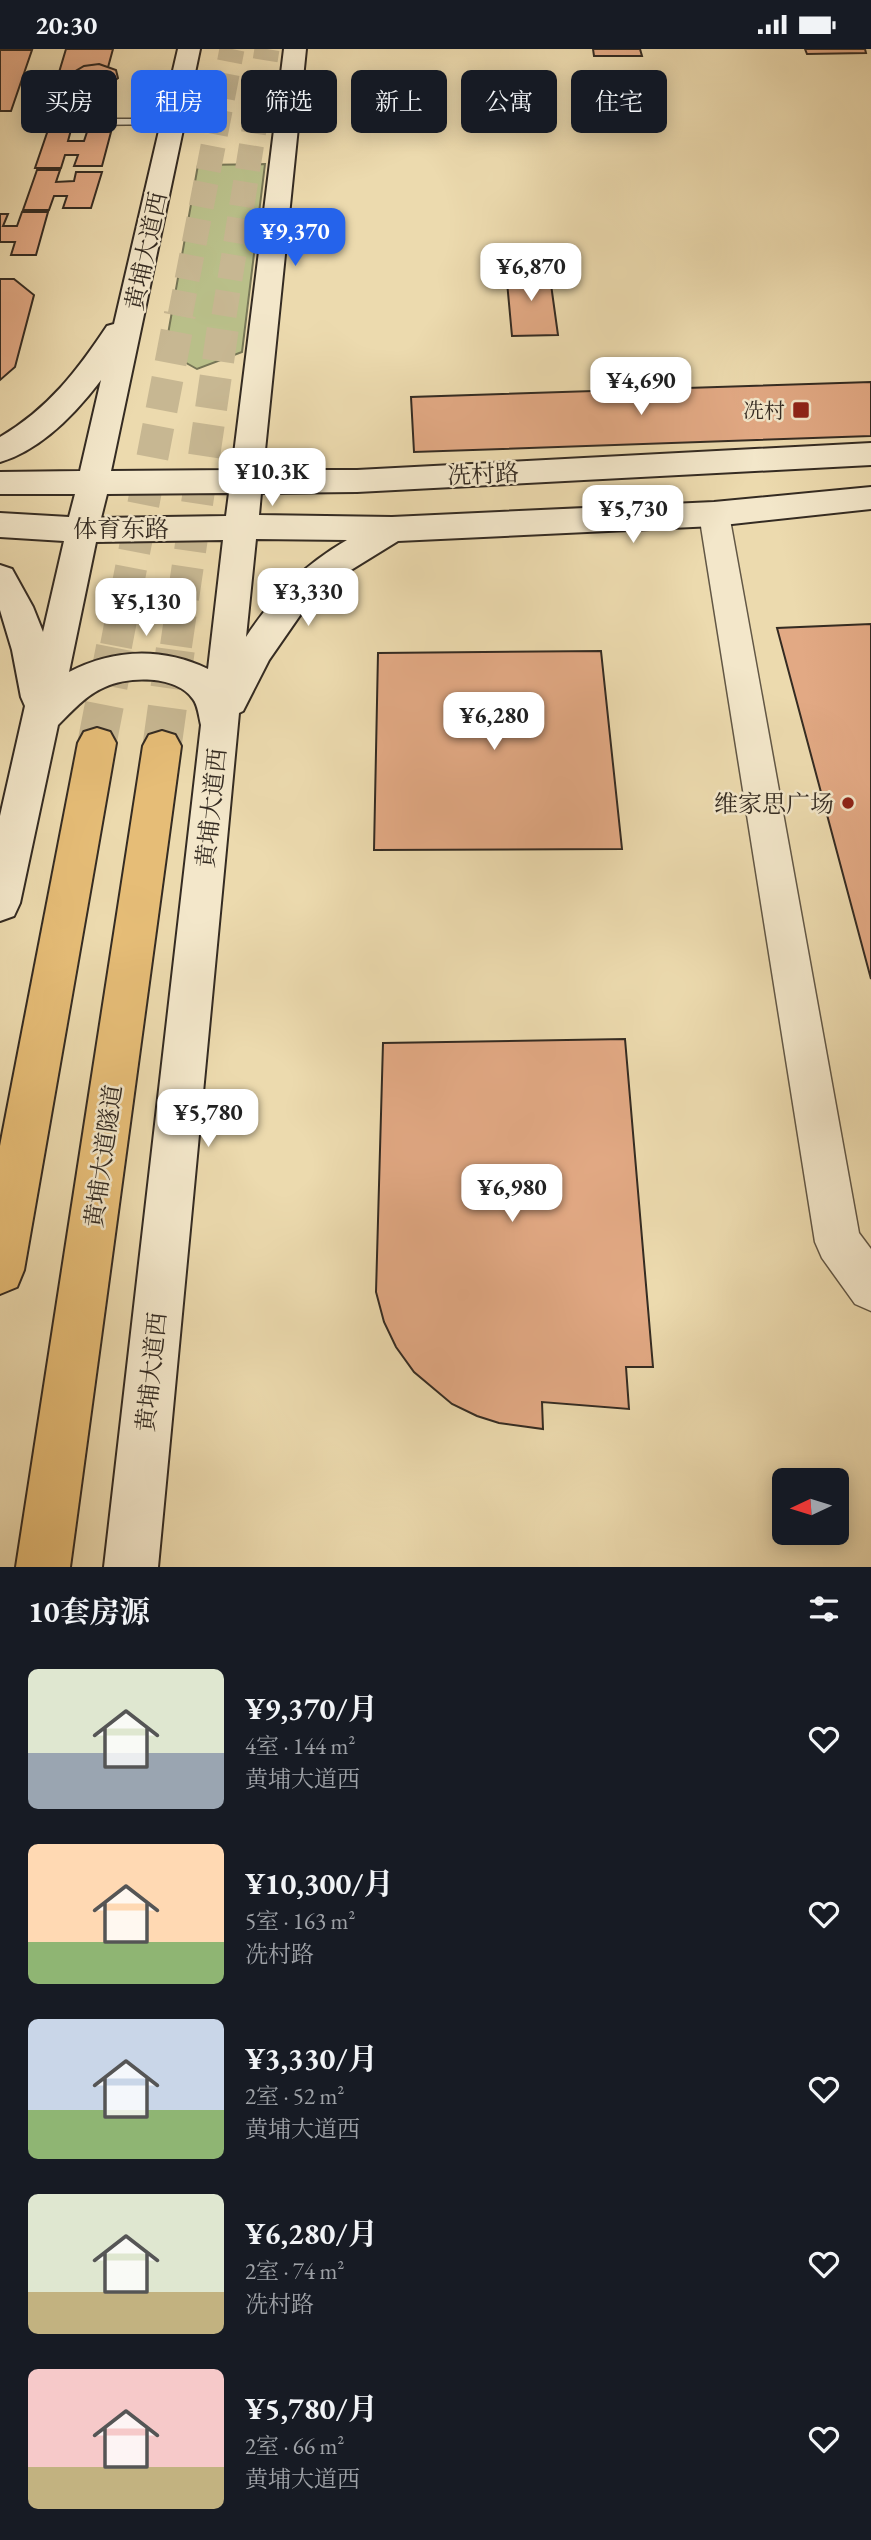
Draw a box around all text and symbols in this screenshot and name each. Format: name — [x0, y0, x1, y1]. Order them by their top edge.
text: 20:30 — [35, 8, 97, 42]
chip: 买房 — [21, 70, 117, 133]
chip: 租房 — [131, 70, 227, 133]
chip: 筛选 — [241, 70, 337, 133]
chip: 新上 — [351, 70, 447, 133]
chip: 公寓 — [461, 70, 557, 133]
chip: 住宅 — [571, 70, 667, 133]
street label: 黄埔大道西 — [118, 189, 174, 313]
pin: ¥9,370 — [238, 209, 352, 268]
text: ¥9,370 — [260, 216, 330, 246]
pin: ¥6,870 — [474, 243, 588, 303]
text: ¥6,870 — [496, 251, 566, 281]
pin: ¥4,690 — [584, 357, 698, 417]
text: ¥4,690 — [606, 365, 676, 395]
place label: 冼村 — [743, 397, 785, 424]
marker: 冼村 — [791, 400, 811, 420]
pin: ¥10.3K — [215, 449, 329, 508]
text: ¥10.3K — [235, 456, 309, 486]
street label: 冼村路 — [446, 457, 520, 491]
pin: ¥5,730 — [576, 485, 690, 545]
text: ¥5,730 — [598, 493, 668, 523]
street label: 体育东路 — [73, 513, 169, 544]
pin: ¥3,330 — [251, 569, 365, 628]
text: ¥3,330 — [273, 576, 343, 606]
pin: ¥5,130 — [89, 579, 203, 638]
text: ¥5,130 — [111, 586, 181, 616]
pin: ¥6,280 — [437, 693, 551, 752]
text: ¥6,280 — [459, 700, 529, 730]
street label: 黄埔大道西 — [189, 747, 233, 869]
place label: 维家思广场 — [714, 788, 834, 819]
marker: 维家思广场 — [840, 795, 856, 811]
street label: 黄埔大道隧道 — [78, 1083, 128, 1229]
pin: ¥5,780 — [151, 1089, 265, 1149]
text: ¥5,780 — [173, 1097, 243, 1127]
pin: ¥6,980 — [455, 1165, 569, 1224]
text: ¥6,980 — [477, 1172, 547, 1202]
street label: 黄埔大道西 — [129, 1311, 173, 1433]
north arrow — [772, 1468, 849, 1545]
map controls — [772, 1468, 849, 1545]
icon: filters — [805, 1590, 843, 1628]
text: 10套房源 — [28, 1592, 150, 1631]
text: ¥9,370/月 — [245, 1689, 378, 1728]
icon: home — [84, 1697, 168, 1781]
icon: heart — [805, 1720, 843, 1758]
text: 4室 · 144 m² — [245, 1731, 355, 1761]
text: 黄埔大道西 — [245, 1764, 360, 1794]
text: ¥10,300/月 — [245, 1864, 394, 1903]
icon: home — [84, 1872, 168, 1956]
icon: heart — [805, 1895, 843, 1933]
text: 5室 · 163 m² — [245, 1906, 355, 1936]
text: 冼村路 — [245, 1939, 314, 1969]
text: ¥3,330/月 — [245, 2039, 378, 2078]
icon: home — [84, 2047, 168, 2131]
icon: heart — [805, 2070, 843, 2108]
text: 2室 · 52 m² — [245, 2081, 344, 2111]
text: 黄埔大道西 — [245, 2114, 360, 2144]
text: ¥6,280/月 — [245, 2214, 378, 2253]
icon: home — [84, 2222, 168, 2306]
icon: heart — [805, 2245, 843, 2283]
text: 2室 · 74 m² — [245, 2256, 344, 2286]
text: 冼村路 — [245, 2289, 314, 2319]
text: ¥5,780/月 — [245, 2389, 378, 2428]
icon: home — [84, 2397, 168, 2481]
icon: heart — [805, 2420, 843, 2458]
text: 2室 · 66 m² — [245, 2431, 344, 2461]
text: 黄埔大道西 — [245, 2464, 360, 2494]

